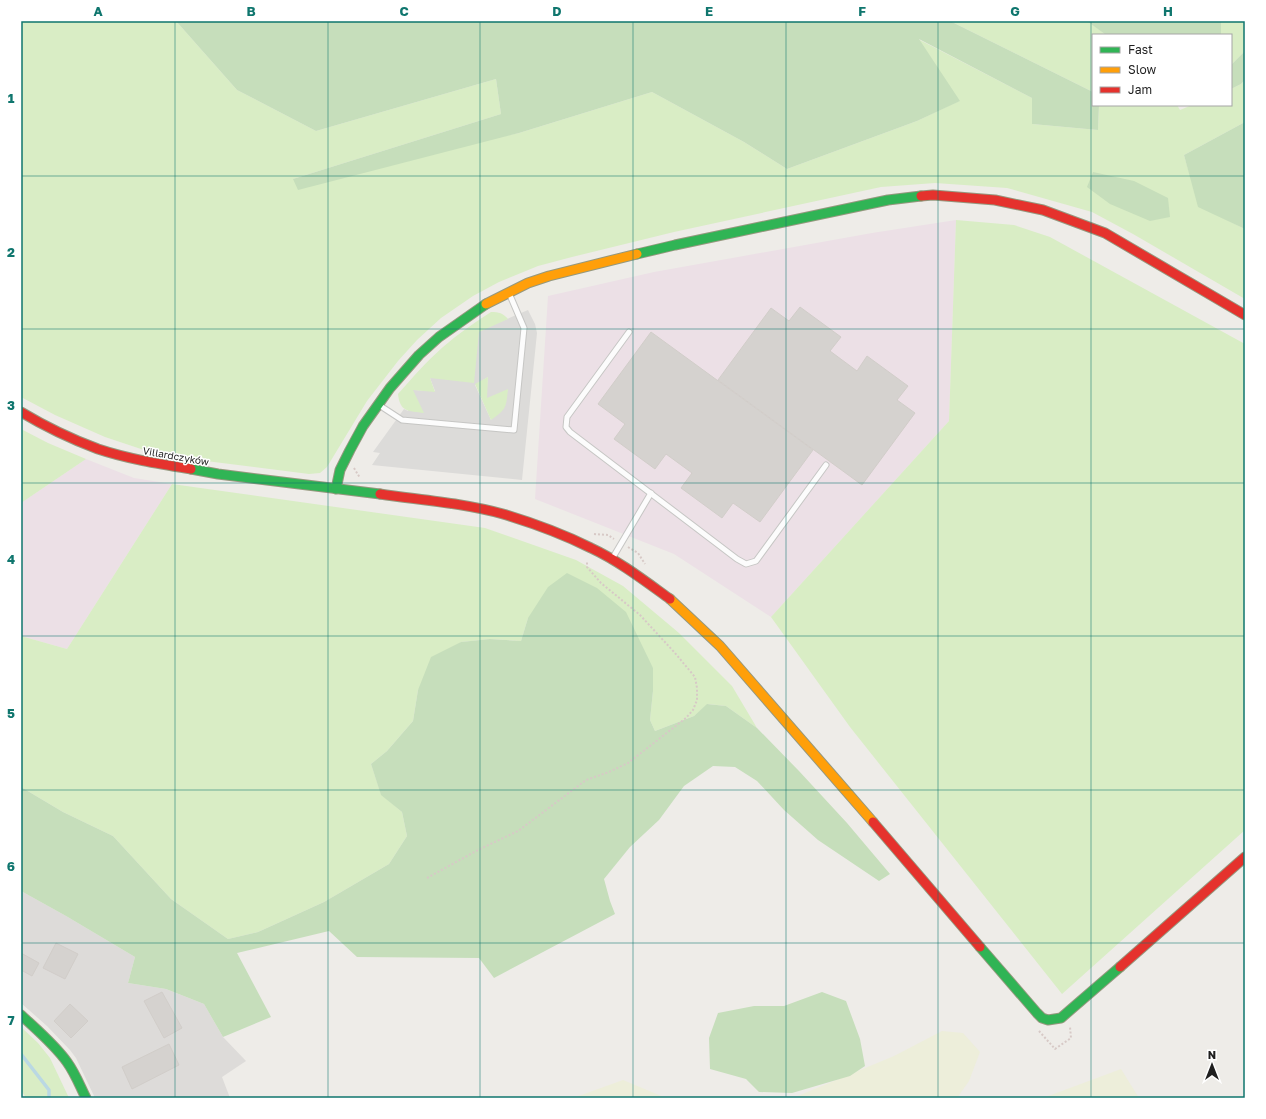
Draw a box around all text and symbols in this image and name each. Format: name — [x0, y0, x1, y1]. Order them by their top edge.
text: A — [93, 3, 103, 19]
text: B — [246, 3, 256, 19]
text: C — [399, 3, 409, 19]
text: D — [552, 3, 562, 19]
text: E — [705, 3, 713, 19]
text: F — [858, 3, 866, 19]
text: G — [1010, 3, 1020, 19]
text: H — [1163, 3, 1173, 19]
legend — [1092, 34, 1232, 106]
text: Fast — [1128, 42, 1153, 57]
text: Slow — [1128, 62, 1156, 77]
text: Jam — [1128, 82, 1152, 97]
text: 1 — [8, 90, 15, 106]
text: 2 — [7, 244, 15, 260]
text: 3 — [7, 397, 15, 413]
street label: Villardczyków — [142, 444, 210, 468]
text: 4 — [7, 551, 15, 567]
text: 5 — [7, 705, 15, 721]
text: 6 — [7, 858, 15, 874]
text: 7 — [7, 1012, 15, 1028]
north arrow — [1192, 1045, 1232, 1085]
text: N — [1208, 1048, 1216, 1061]

